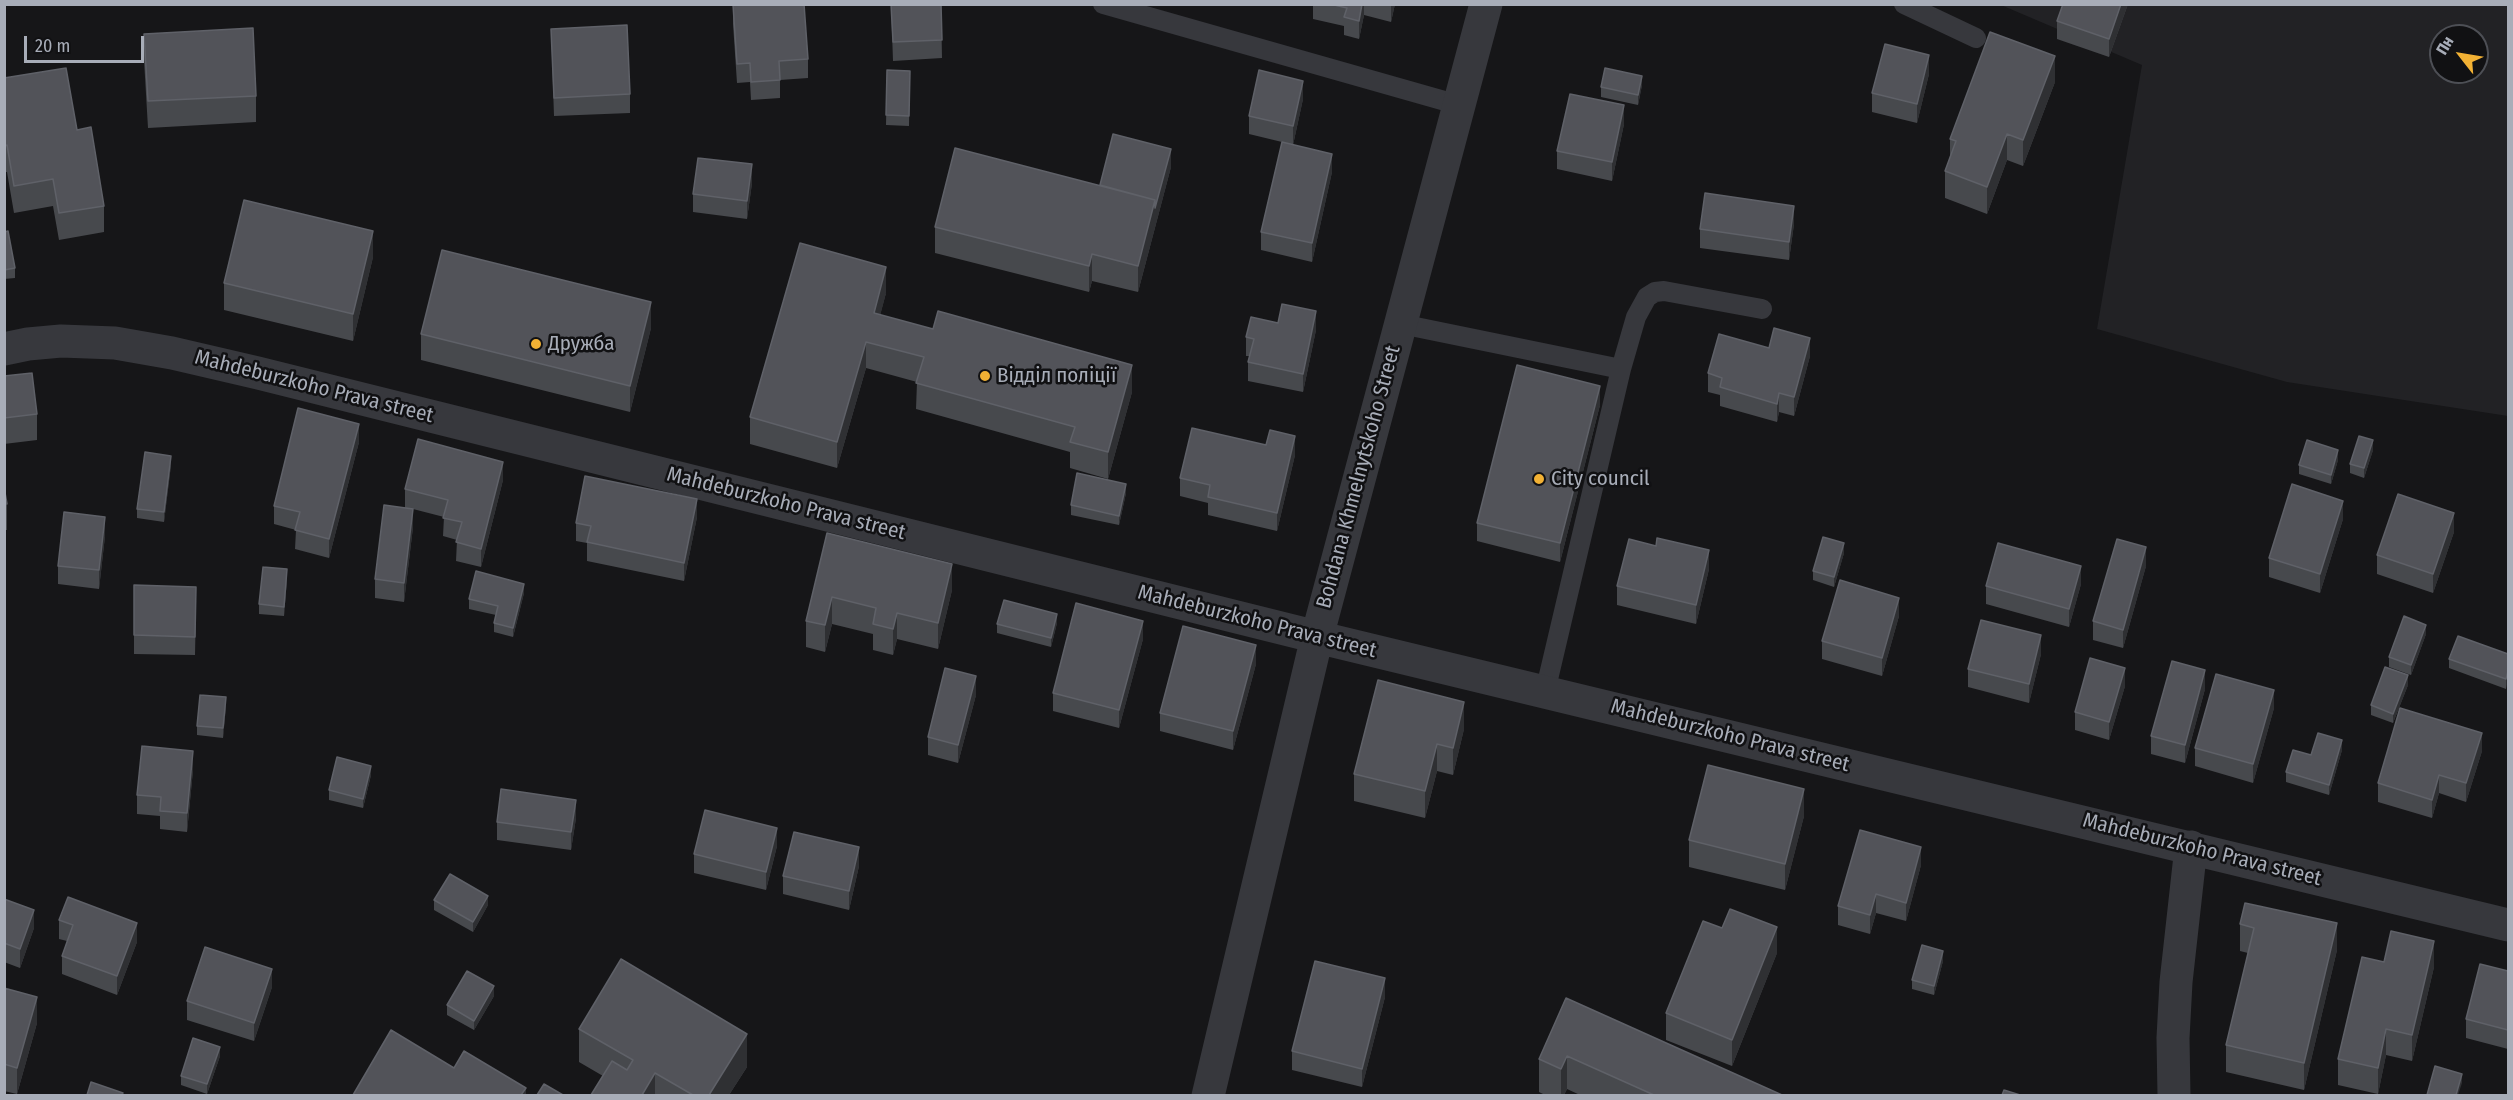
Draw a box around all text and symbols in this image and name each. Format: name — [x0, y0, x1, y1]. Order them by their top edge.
scale bar — [27, 24, 147, 62]
north arrow — [2429, 24, 2489, 84]
text: Пн — [2432, 33, 2458, 58]
text: 20 m — [35, 35, 70, 57]
place label: Дружба — [548, 331, 614, 357]
marker: Дружба — [529, 337, 543, 351]
street label: Bohdana Khmelnytskoho Street — [1312, 343, 1406, 611]
street label: Mahdeburzkoho Prava street — [192, 345, 436, 429]
place label: Відділ поліції — [997, 363, 1116, 389]
marker: Відділ поліції — [978, 369, 992, 383]
street label: Mahdeburzkoho Prava street — [664, 462, 908, 546]
place label: City council — [1551, 466, 1650, 492]
marker: City council — [1532, 472, 1546, 486]
street label: Mahdeburzkoho Prava street — [1135, 580, 1379, 664]
street label: Mahdeburzkoho Prava street — [1608, 694, 1852, 778]
street label: Mahdeburzkoho Prava street — [2080, 808, 2324, 892]

